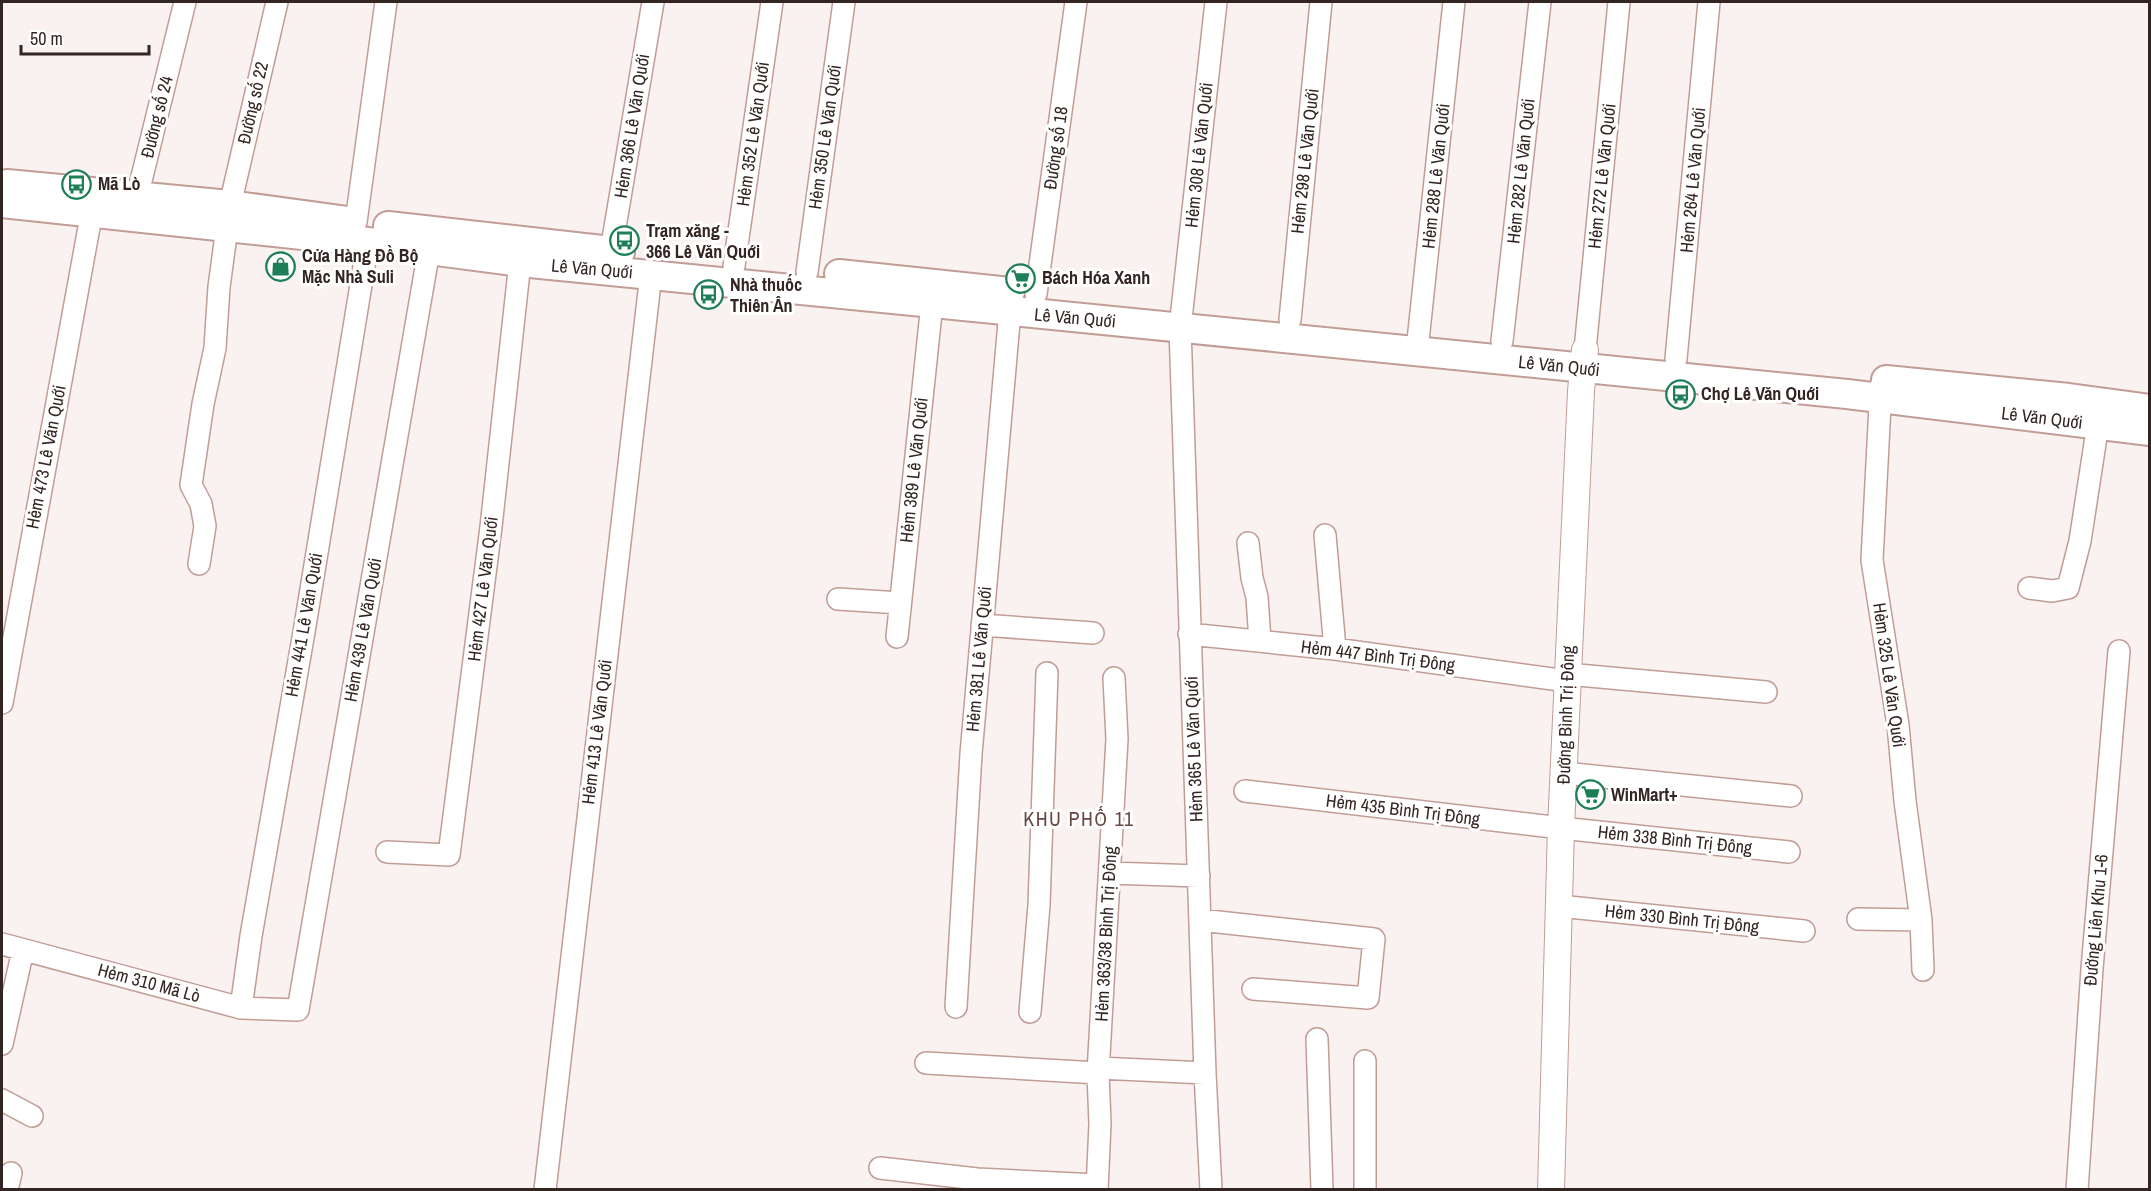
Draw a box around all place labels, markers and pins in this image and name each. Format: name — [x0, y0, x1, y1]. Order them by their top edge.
bus stop icon: Mã Lò — [61, 168, 93, 200]
place label: Mã Lò — [98, 171, 141, 196]
place label: Trạm xăng - 366 Lê Văn Quới — [646, 218, 760, 264]
bus stop icon: Trạm xăng - 366 Lê Văn Quới — [609, 225, 641, 257]
place label: Cửa Hàng Đồ Bộ Mặc Nhà Suli — [302, 243, 418, 289]
shop icon: Cửa Hàng Đồ Bộ Mặc Nhà Suli — [265, 250, 297, 282]
supermarket icon: Bách Hóa Xanh — [1005, 262, 1037, 294]
place label: Bách Hóa Xanh — [1042, 265, 1150, 290]
place label: Nhà thuốc Thiên Ân — [730, 272, 802, 318]
bus stop icon: Nhà thuốc Thiên Ân — [693, 279, 725, 311]
bus stop icon: Chợ Lê Văn Quới — [1664, 378, 1696, 410]
place label: Chợ Lê Văn Quới — [1701, 381, 1819, 406]
supermarket icon: WinMart+ — [1574, 779, 1606, 811]
place label: WinMart+ — [1611, 782, 1678, 807]

